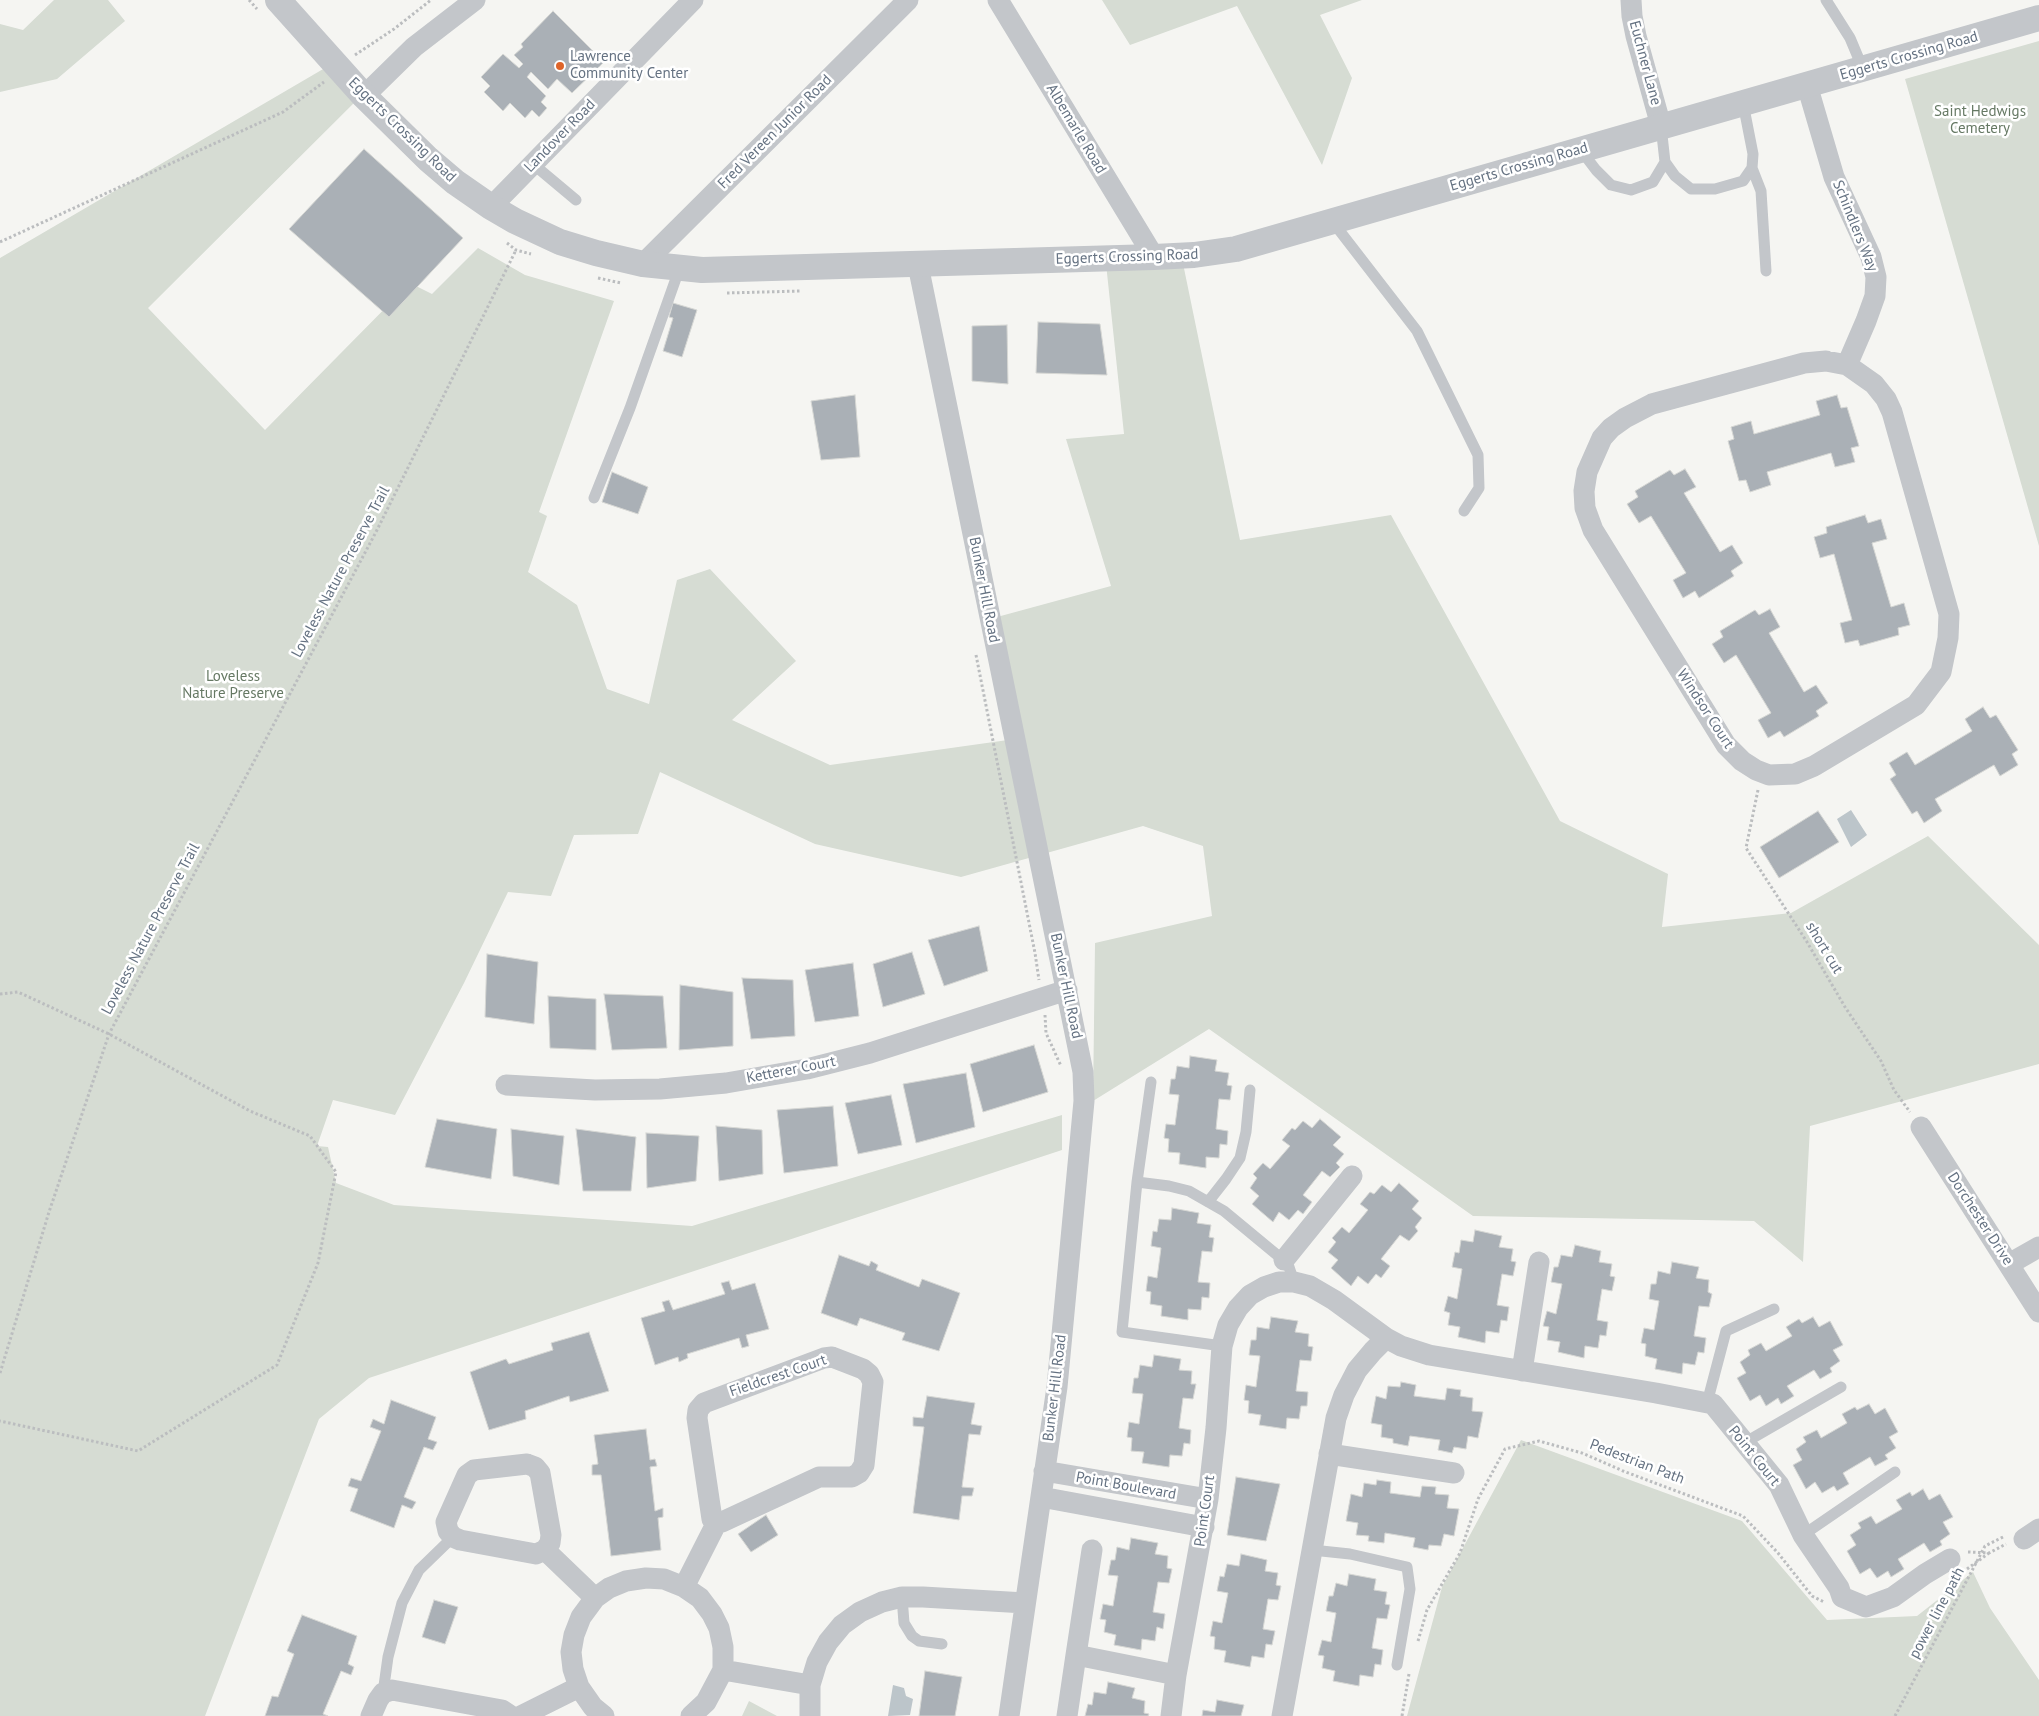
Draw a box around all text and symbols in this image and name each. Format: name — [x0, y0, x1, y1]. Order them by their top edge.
street label: Euchner Lane — [1625, 19, 1665, 107]
street label: Eggerts Crossing Road — [1838, 28, 1980, 84]
place label: Lawrence Community Center — [570, 48, 688, 83]
marker: Lawrence Community Center — [554, 60, 566, 72]
street label: Fred Vereen Junior Road — [714, 71, 836, 193]
street label: Eggerts Crossing Road — [344, 74, 460, 186]
street label: Albemarle Road — [1042, 81, 1110, 177]
street label: Landover Road — [521, 96, 599, 176]
park label: Saint Hedwigs Cemetery — [1934, 103, 2026, 138]
street label: Eggerts Crossing Road — [1448, 139, 1590, 195]
street label: Schindlers Way — [1829, 178, 1881, 274]
street label: Eggerts Crossing Road — [1055, 246, 1199, 268]
street label: Loveless Nature Preserve Trail — [288, 483, 394, 661]
street label: Bunker Hill Road — [965, 536, 1003, 644]
street label: Windsor Court — [1673, 666, 1737, 752]
park label: Loveless Nature Preserve — [182, 668, 284, 703]
street label: Loveless Nature Preserve Trail — [98, 840, 204, 1018]
street label: short cut — [1802, 919, 1846, 977]
street label: Bunker Hill Road — [1046, 932, 1086, 1040]
street label: Ketterer Court — [745, 1053, 837, 1087]
street label: Dorchester Drive — [1943, 1169, 2017, 1269]
street label: Bunker Hill Road — [1040, 1334, 1070, 1442]
street label: Fieldcrest Court — [727, 1351, 829, 1401]
street label: Point Court — [1724, 1422, 1784, 1490]
street label: Pedestrian Path — [1587, 1436, 1687, 1488]
street label: Point Boulevard — [1074, 1468, 1178, 1504]
street label: Point Court — [1191, 1474, 1219, 1548]
street label: power line path — [1905, 1564, 1969, 1662]

